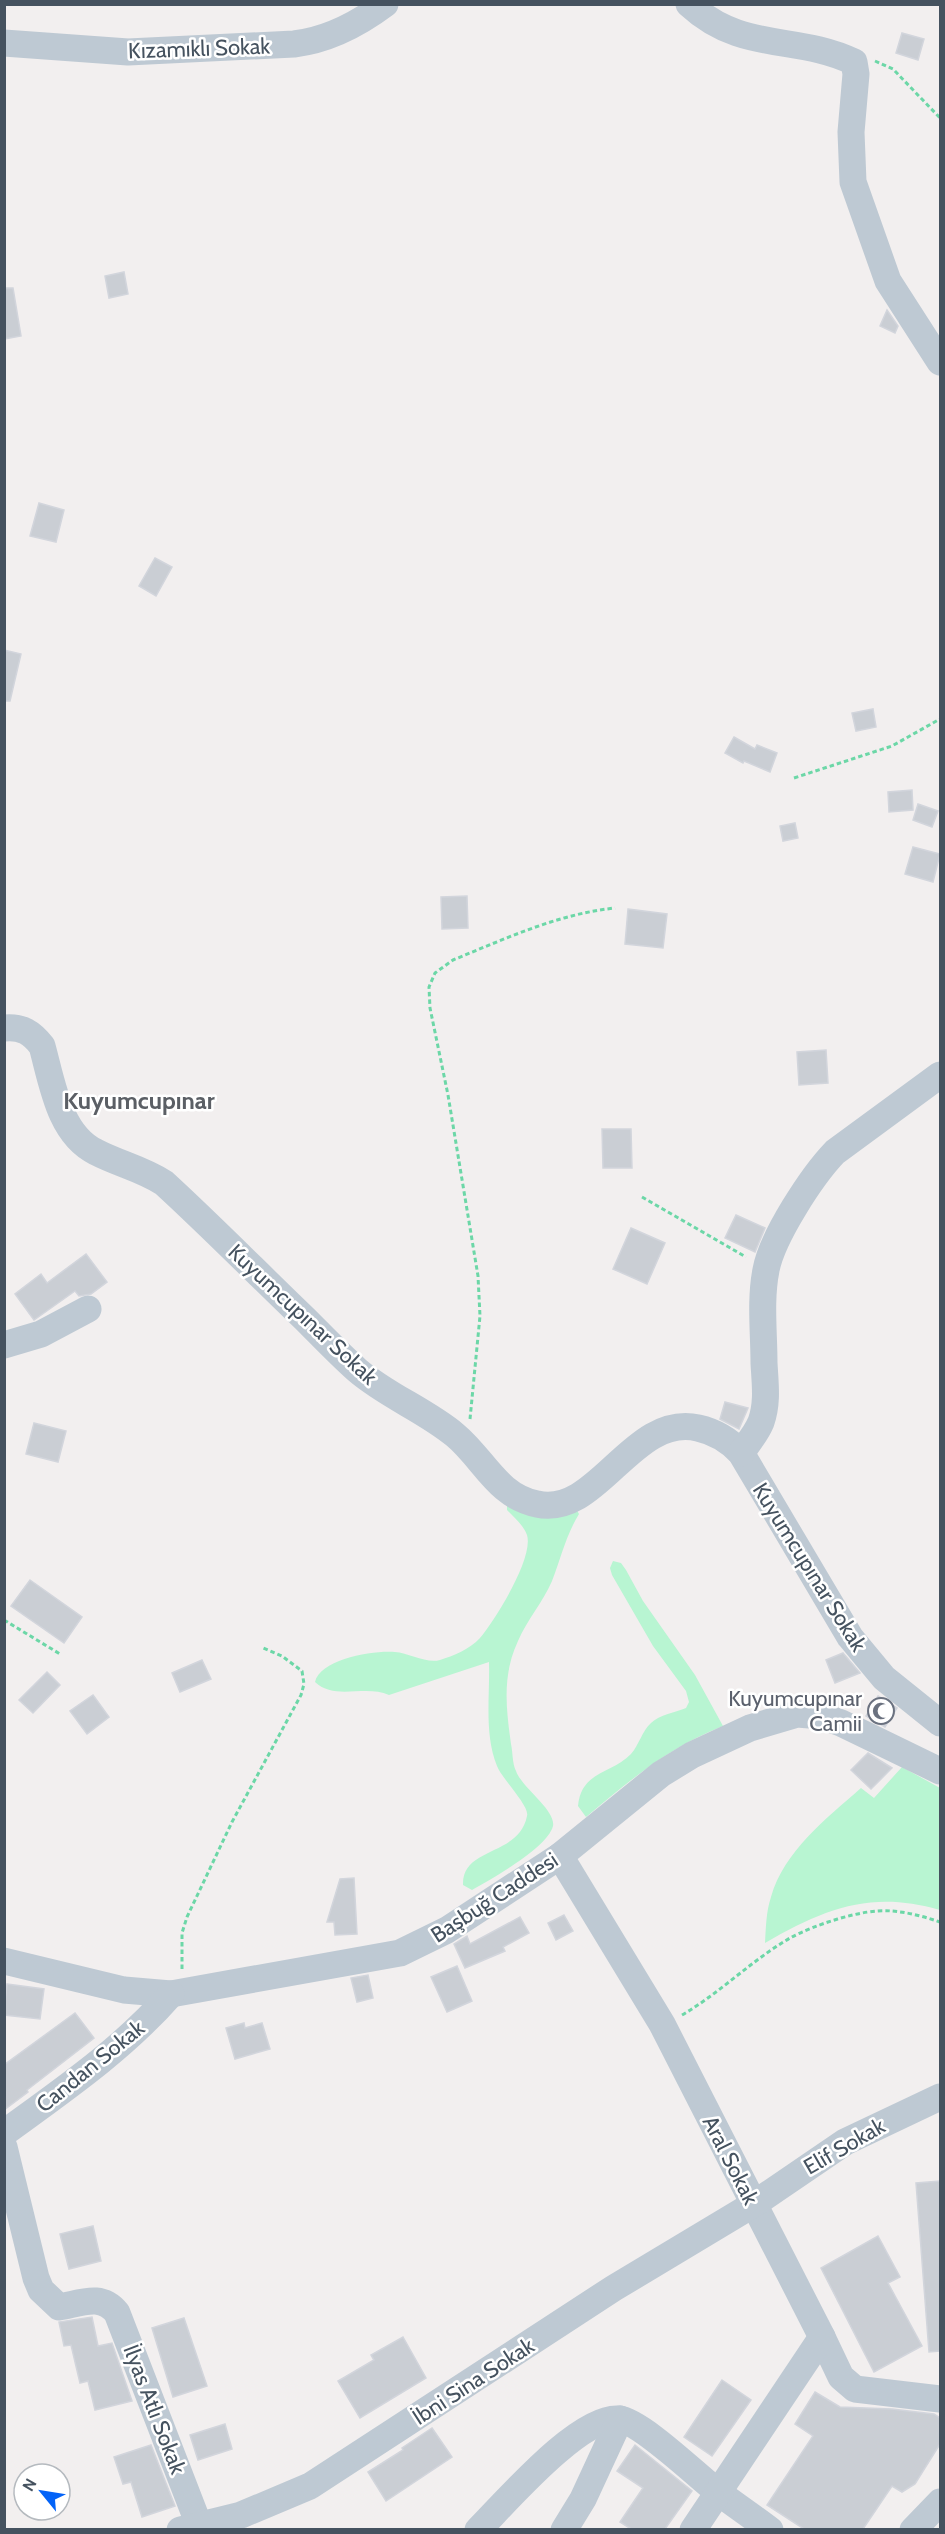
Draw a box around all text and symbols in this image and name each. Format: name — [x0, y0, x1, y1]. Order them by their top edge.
street label: Kızamıklı Sokak — [127, 33, 271, 64]
district label: Kuyumcupınar — [63, 1086, 215, 1115]
street label: Kuyumcupınar Sokak — [223, 1238, 383, 1390]
street label: Kuyumcupınar Sokak — [747, 1478, 872, 1657]
place label: Kuyumcupınar Camii — [728, 1685, 862, 1737]
mosque icon: Kuyumcupınar Camii — [866, 1696, 896, 1726]
street label: Başbuğ Caddesi — [426, 1846, 563, 1949]
street label: Candan Sokak — [31, 2014, 150, 2118]
street label: Aral Sokak — [697, 2111, 764, 2209]
street label: Elif Sokak — [799, 2112, 890, 2180]
street label: İbni Sina Sokak — [407, 2332, 539, 2431]
street label: İlyas Atlı Sokak — [117, 2341, 192, 2478]
north arrow — [12, 2462, 72, 2522]
text: N — [18, 2475, 40, 2494]

